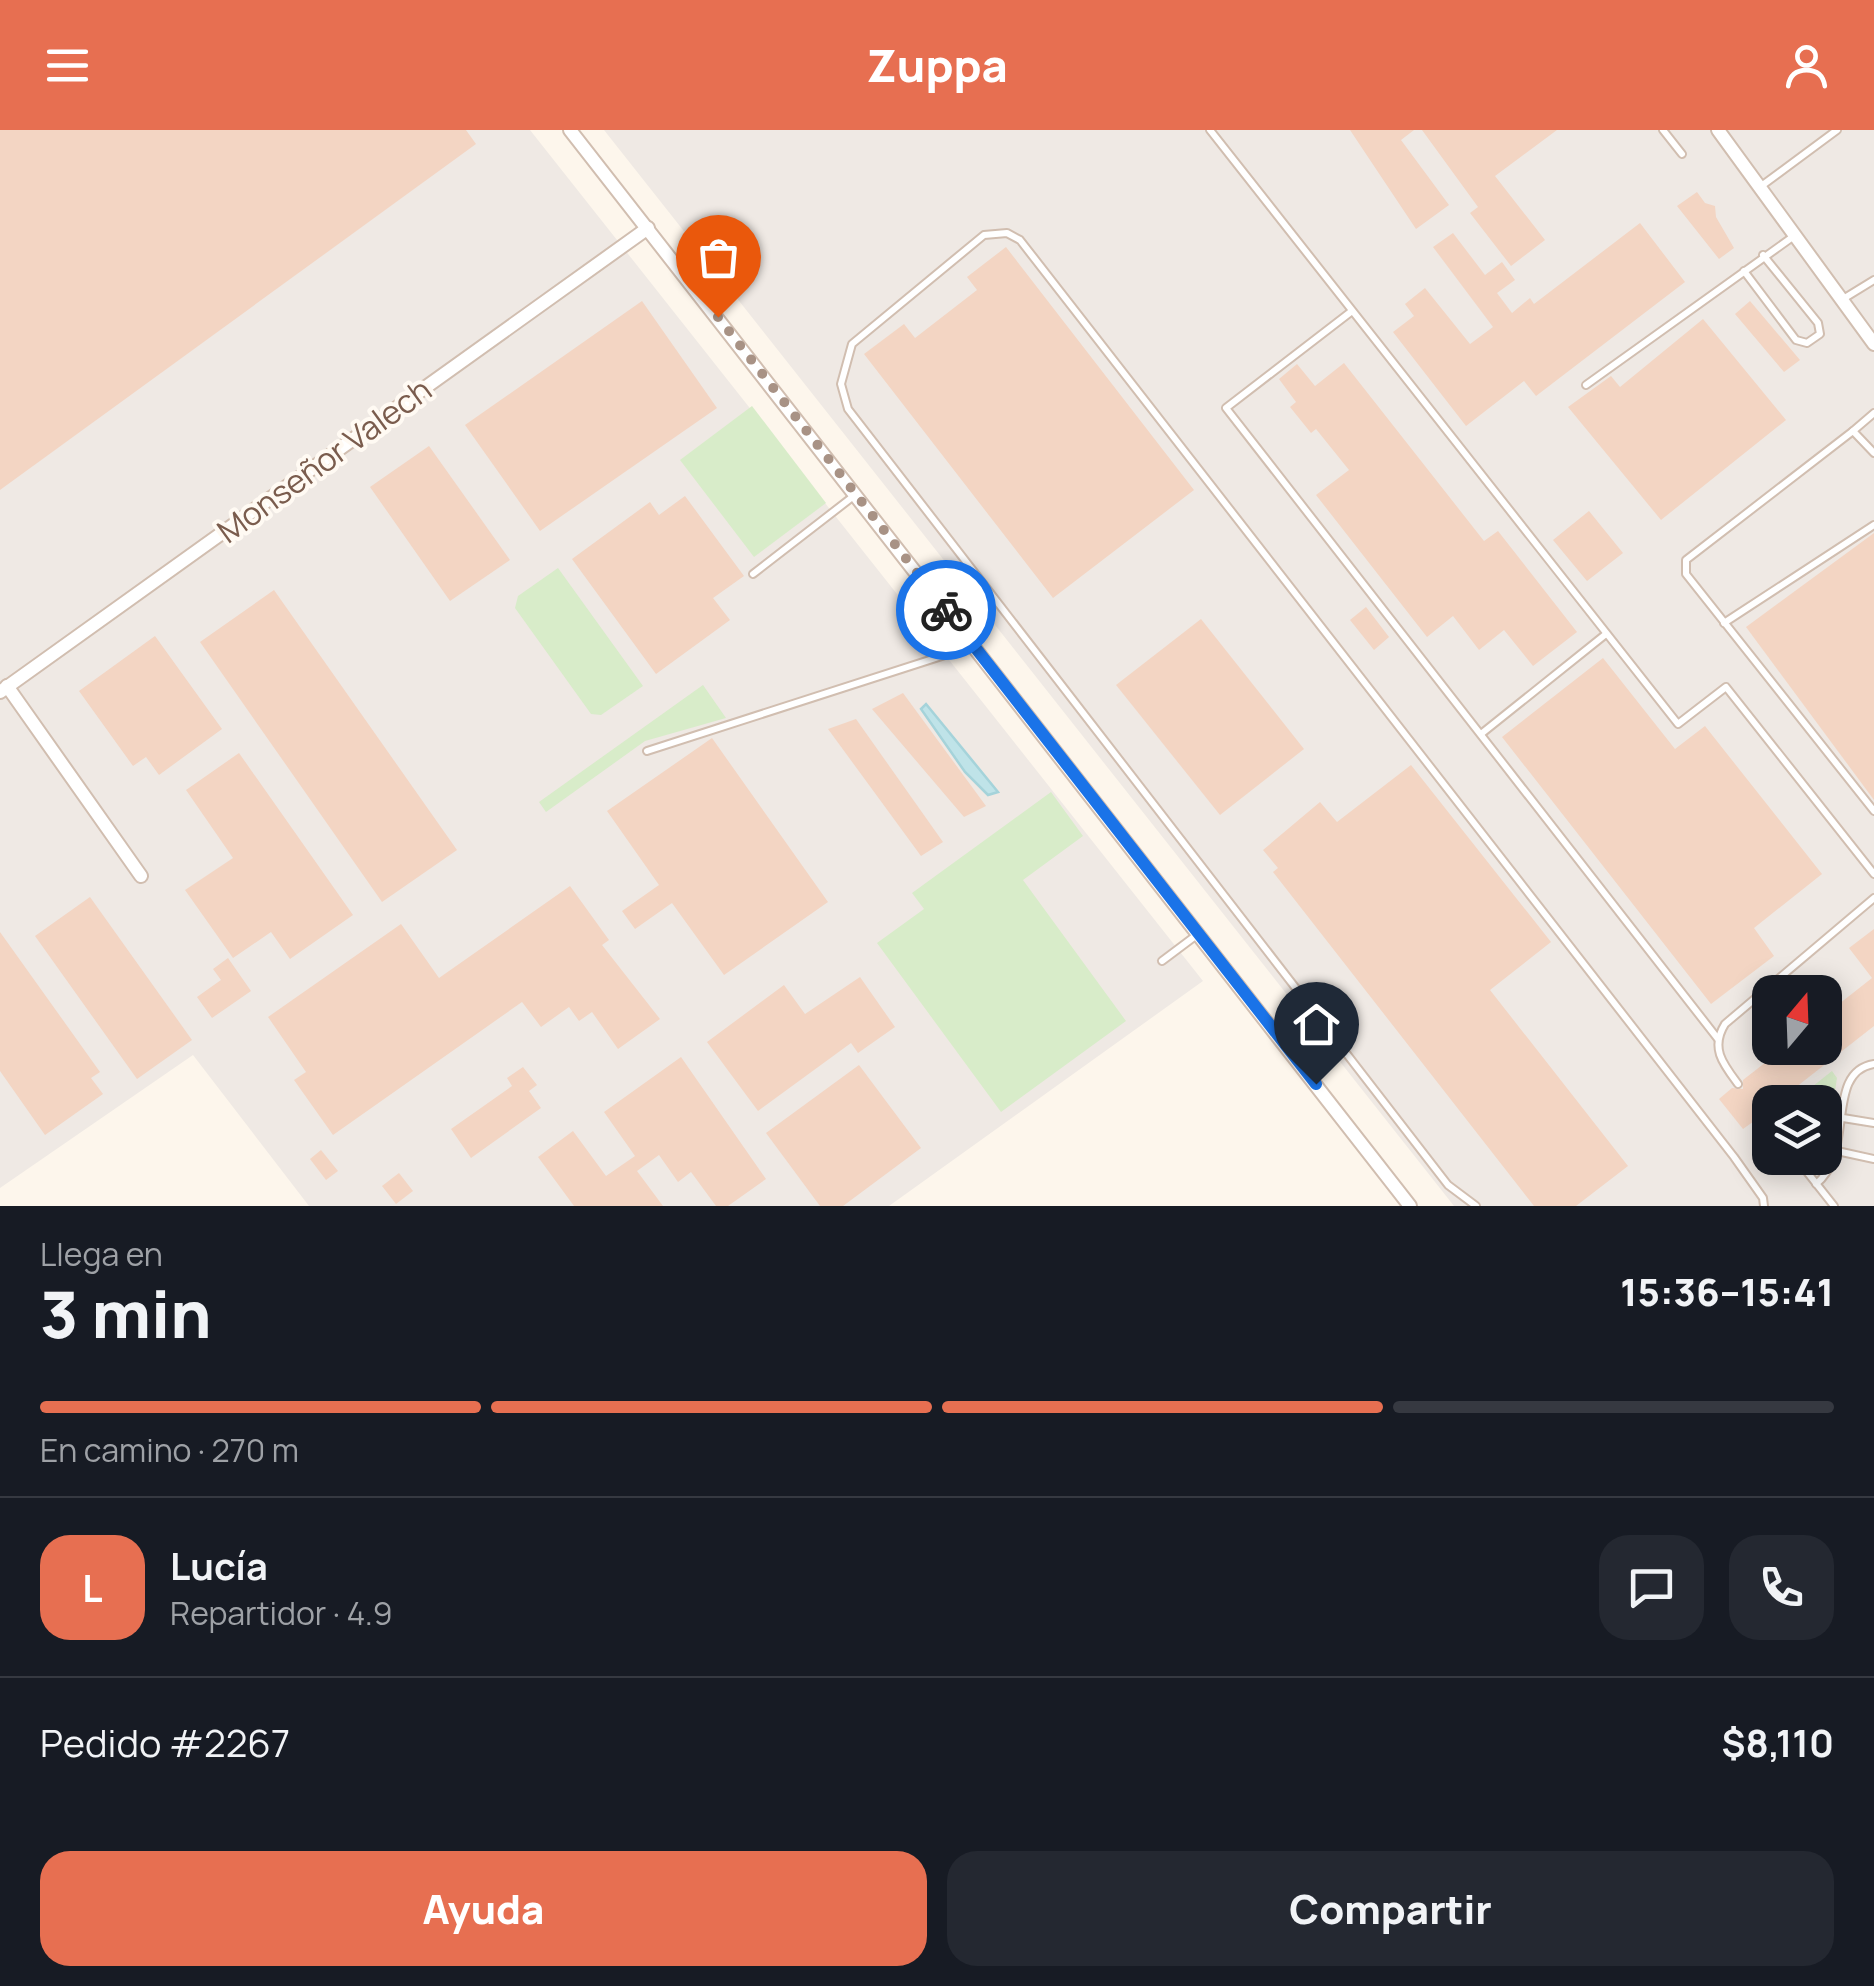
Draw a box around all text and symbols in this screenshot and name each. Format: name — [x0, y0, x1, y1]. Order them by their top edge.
text: Zuppa — [866, 34, 1008, 96]
icon: menu — [40, 38, 95, 93]
icon: person — [1779, 38, 1834, 93]
pin — [676, 215, 761, 318]
icon: bag — [691, 230, 746, 285]
street label: Monseñor Valech — [208, 367, 440, 553]
courier — [896, 560, 996, 660]
icon: bike — [919, 583, 974, 638]
north arrow — [1752, 975, 1842, 1065]
map controls — [1752, 975, 1842, 1175]
pin — [1274, 982, 1359, 1085]
icon: home — [1289, 997, 1344, 1052]
button: layers — [1752, 1085, 1842, 1175]
text: Llega en — [40, 1232, 163, 1276]
text: 15:36–15:41 — [1620, 1265, 1834, 1317]
text: 3 min — [40, 1269, 212, 1358]
text: En camino · 270 m — [40, 1428, 299, 1472]
button: chat — [1599, 1535, 1704, 1640]
button: phone — [1729, 1535, 1834, 1640]
text: Lucía — [170, 1539, 268, 1591]
text: L — [82, 1561, 103, 1613]
text: Repartidor · 4.9 — [170, 1591, 393, 1635]
text: Pedido #2267 — [40, 1716, 290, 1768]
text: $8,110 — [1722, 1716, 1834, 1768]
button: Ayuda — [40, 1851, 927, 1966]
button: Compartir — [947, 1851, 1834, 1966]

